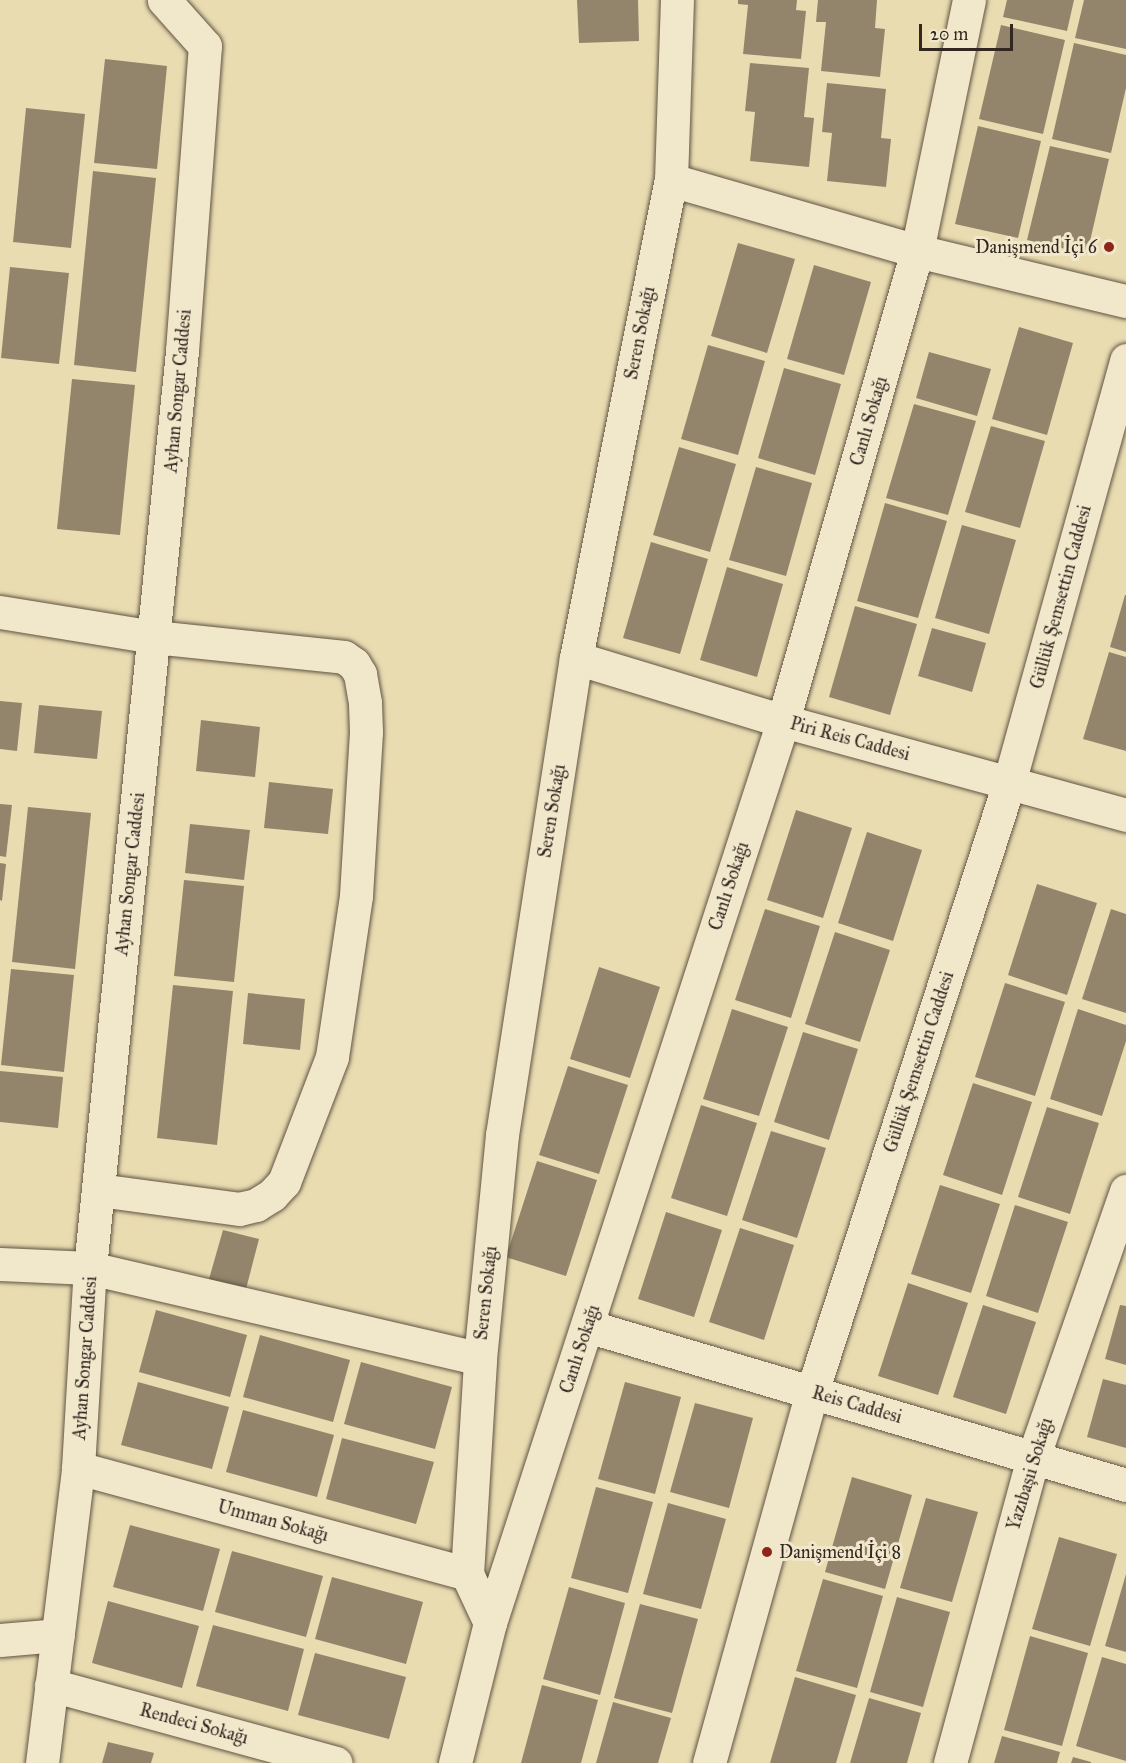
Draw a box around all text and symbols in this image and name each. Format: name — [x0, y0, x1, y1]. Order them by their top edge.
scale bar — [922, 12, 1016, 50]
text: 20 m — [930, 23, 968, 45]
place label: Danişmend İçi 6 — [975, 236, 1097, 258]
marker: Danişmend İçi 6 — [1102, 240, 1116, 254]
street label: Seren Sokağı — [620, 285, 660, 381]
street label: Ayhan Songar Caddesi — [160, 308, 196, 474]
street label: Canlı Sokağı — [846, 374, 892, 468]
street label: Güllük Şemsettin Caddesi — [1026, 503, 1096, 691]
street label: Piri Reis Caddesi — [788, 713, 912, 765]
street label: Seren Sokağı — [534, 763, 570, 859]
street label: Ayhan Songar Caddesi — [111, 791, 149, 957]
street label: Canlı Sokağı — [705, 839, 753, 933]
street label: Güllük Şemsettin Caddesi — [879, 969, 959, 1155]
street label: Seren Sokağı — [470, 1245, 502, 1341]
street label: Ayhan Songar Caddesi — [69, 1276, 101, 1440]
street label: Canlı Sokağı — [556, 1302, 604, 1396]
street label: Reis Caddesi — [810, 1382, 904, 1428]
street label: Yazıbaşıi Sokağı — [1003, 1415, 1057, 1533]
street label: Umman Sokağı — [215, 1496, 331, 1546]
place label: Danişmend İçi 8 — [779, 1541, 901, 1563]
marker: Danişmend İçi 8 — [760, 1545, 774, 1559]
street label: Rendeci Sokağı — [137, 1699, 251, 1749]

